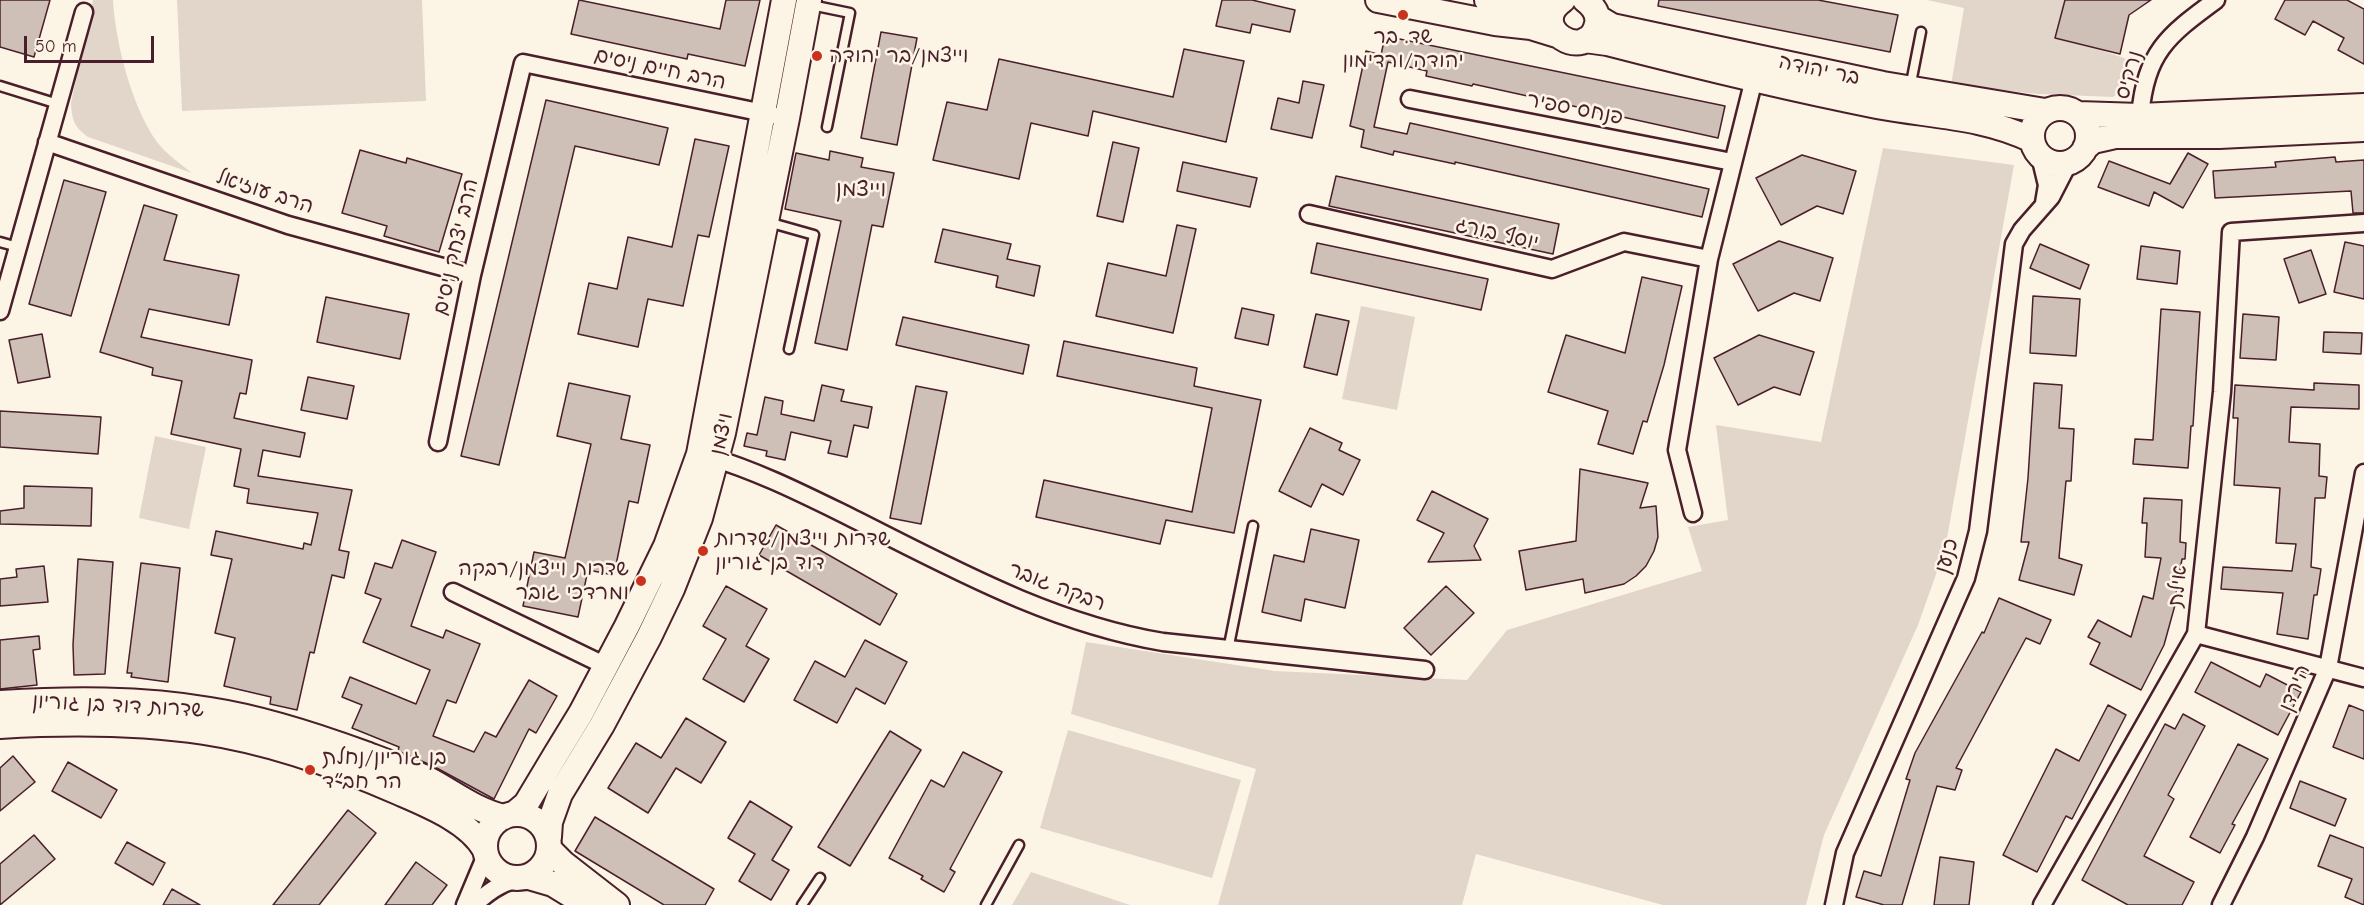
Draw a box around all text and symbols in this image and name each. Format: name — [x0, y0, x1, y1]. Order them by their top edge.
marker: שד. בר יהודה/ורדימון — [1396, 8, 1410, 22]
scale bar — [27, 24, 158, 62]
place label: שד. בר יהודה/ורדימון — [1342, 24, 1464, 74]
text: 50 m — [35, 36, 77, 57]
street label: הרב חיים ניסים — [592, 43, 728, 95]
place label: וייצמן/בר יהודה — [829, 43, 969, 69]
street label: נרקיס — [2110, 48, 2148, 102]
marker: וייצמן/בר יהודה — [810, 49, 824, 63]
street label: בר יהודה — [1776, 49, 1862, 91]
street label: פנחס ספיר — [1525, 87, 1625, 131]
street label: הרב עוזיאל — [213, 164, 317, 220]
street label: הרב יצחק ניסים — [428, 176, 484, 318]
district label: וייצמן — [836, 177, 886, 203]
street label: יוסף בורג — [1453, 212, 1541, 256]
street label: ויצמן — [705, 410, 739, 458]
place label: שדרות וייצמן/שדרות דוד בן גוריון — [715, 526, 891, 576]
street label: כנען — [1930, 535, 1964, 577]
marker: שדרות וייצמן/שדרות דוד בן גוריון — [696, 544, 710, 558]
place label: שדרות וייצמן/רבקה ומרדכי גובר — [458, 556, 629, 606]
street label: רבקה גובר — [1005, 557, 1109, 617]
street label: אילת — [2163, 564, 2193, 608]
marker: שדרות וייצמן/רבקה ומרדכי גובר — [634, 574, 648, 588]
street label: הירדן — [2274, 661, 2316, 715]
street label: שדרות דוד בן גוריון — [31, 689, 205, 723]
place label: בן גוריון/נחלת הר חב״ד — [322, 745, 447, 795]
marker: בן גוריון/נחלת הר חב״ד — [303, 763, 317, 777]

